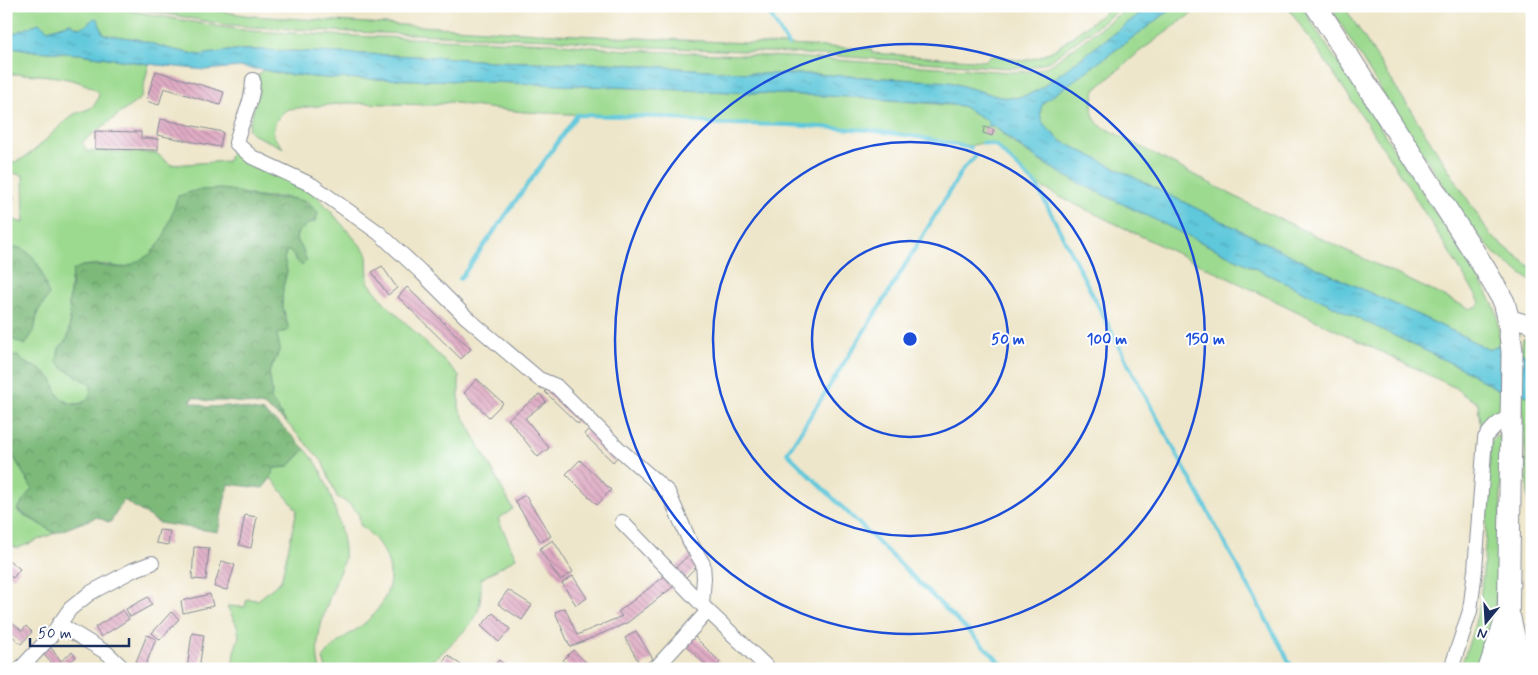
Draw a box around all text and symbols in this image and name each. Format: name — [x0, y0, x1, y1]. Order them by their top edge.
centre of rings — [901, 330, 919, 348]
text: 50 m — [991, 330, 1025, 350]
text: 100 m — [1087, 330, 1127, 350]
text: 150 m — [1185, 330, 1225, 350]
north arrow — [1460, 598, 1510, 648]
scale bar — [30, 615, 129, 647]
text: N — [1475, 623, 1490, 643]
text: 50 m — [38, 624, 72, 644]

